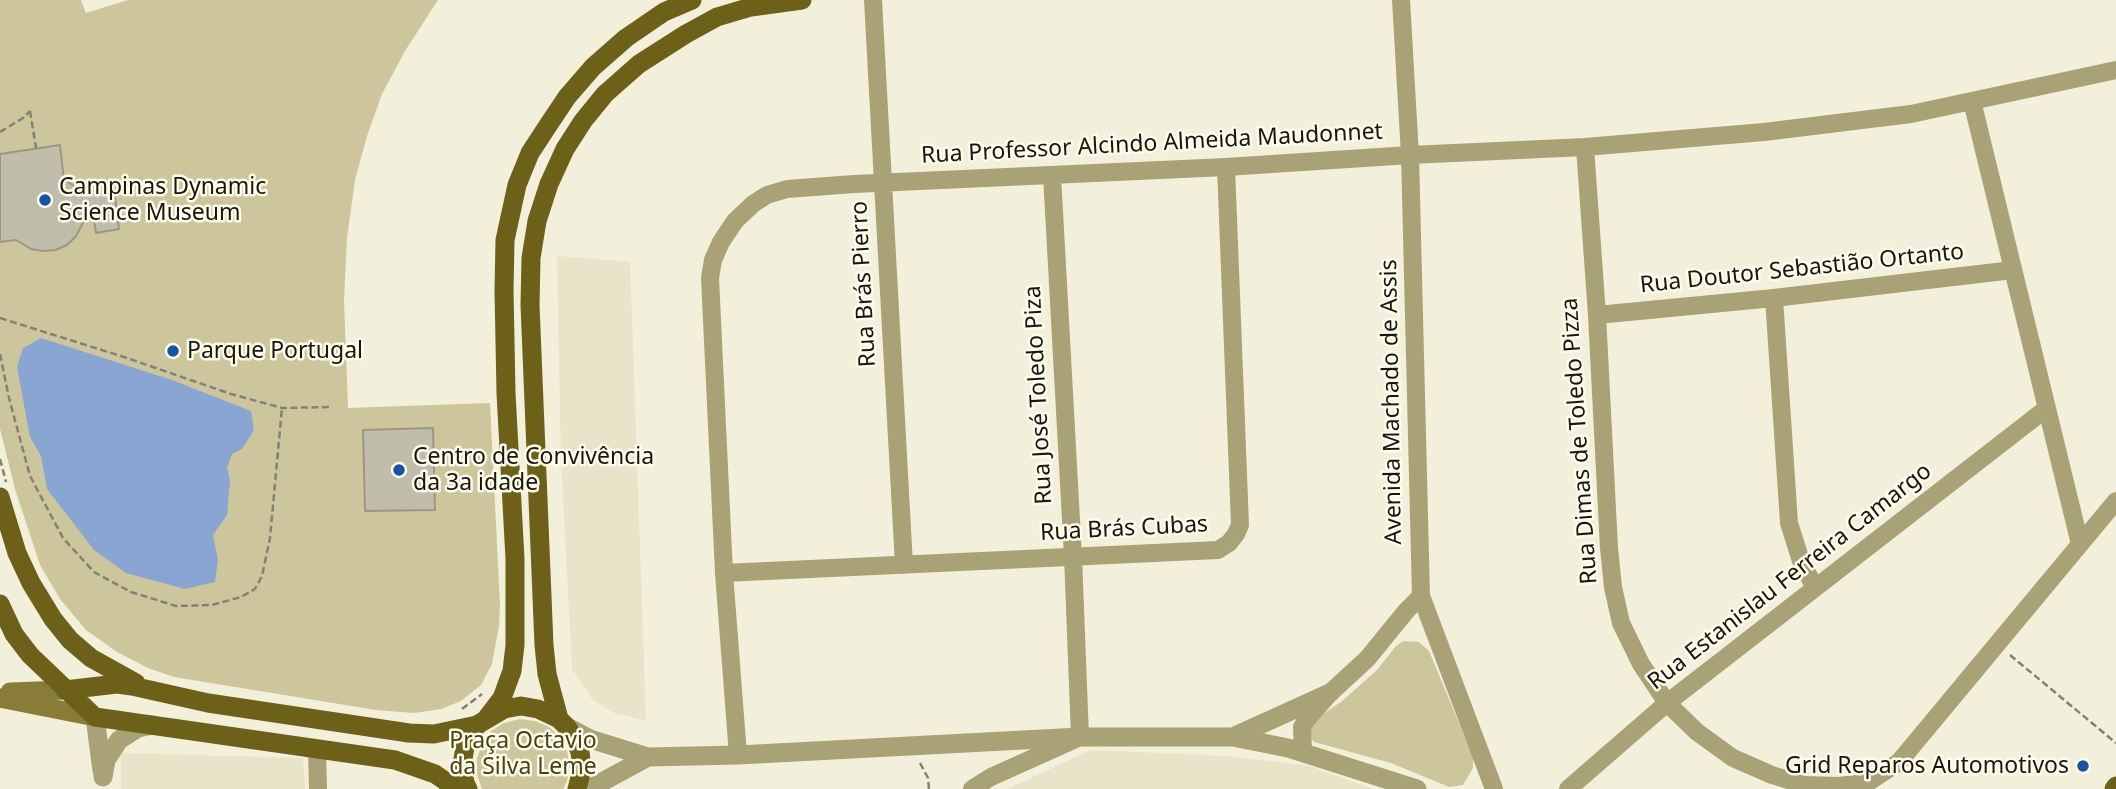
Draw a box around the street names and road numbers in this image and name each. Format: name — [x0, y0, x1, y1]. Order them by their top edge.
street label: Rua Professor Alcindo Almeida Maudonnet — [920, 118, 1384, 170]
street label: Rua Brás Pierro — [846, 200, 882, 368]
street label: Rua Doutor Sebastião Ortanto — [1639, 238, 1965, 300]
street label: Avenida Machado de Assis — [1376, 259, 1408, 545]
street label: Rua José Toledo Piza — [1019, 285, 1059, 505]
street label: Rua Dimas de Toledo Pizza — [1556, 297, 1604, 585]
street label: Rua Estanislau Ferreira Camargo — [1643, 458, 1937, 696]
street label: Rua Brás Cubas — [1039, 511, 1209, 547]

